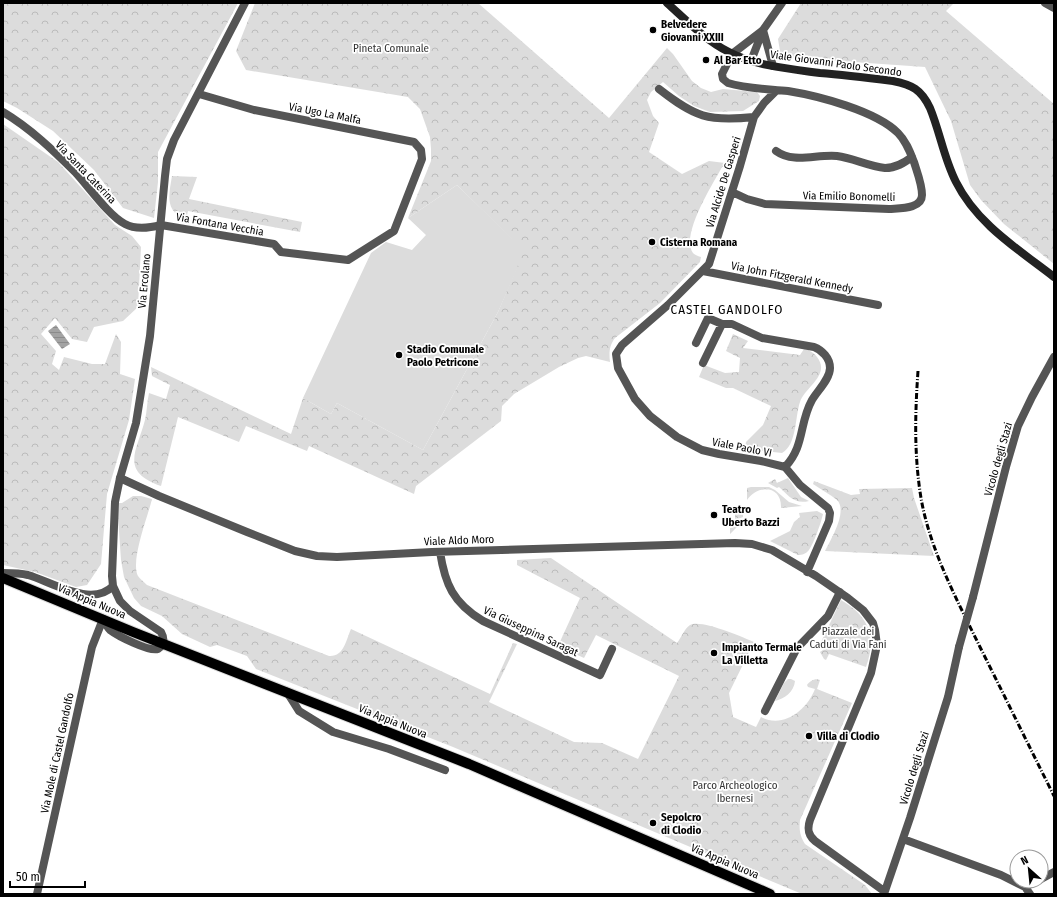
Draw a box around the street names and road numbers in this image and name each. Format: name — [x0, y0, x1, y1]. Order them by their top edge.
street label: Viale Giovanni Paolo Secondo — [769, 48, 903, 79]
street label: Via Ugo La Malfa — [288, 100, 362, 127]
street label: Via Alcide De Gasperi — [703, 135, 744, 229]
street label: Via Santa Caterina — [52, 138, 119, 206]
street label: Via Emilio Bonomelli — [803, 189, 896, 204]
street label: Via Fontana Vecchia — [175, 210, 265, 239]
street label: Via Ercolano — [136, 253, 153, 309]
street label: Via John Fitzgerald Kennedy — [730, 259, 854, 296]
street label: Vicolo degli Stazi — [982, 421, 1015, 498]
street label: Viale Paolo VI — [711, 435, 773, 460]
street label: Viale Aldo Moro — [424, 533, 495, 548]
street label: Via Appia Nuova — [56, 581, 128, 622]
street label: Via Giuseppina Saragat — [481, 604, 581, 659]
street label: Via Mole di Castel Gandolfo — [38, 691, 77, 815]
street label: Via Appia Nuova — [357, 702, 429, 741]
street label: Vicolo degli Stazi — [897, 730, 932, 806]
street label: Via Appia Nuova — [689, 841, 761, 882]

